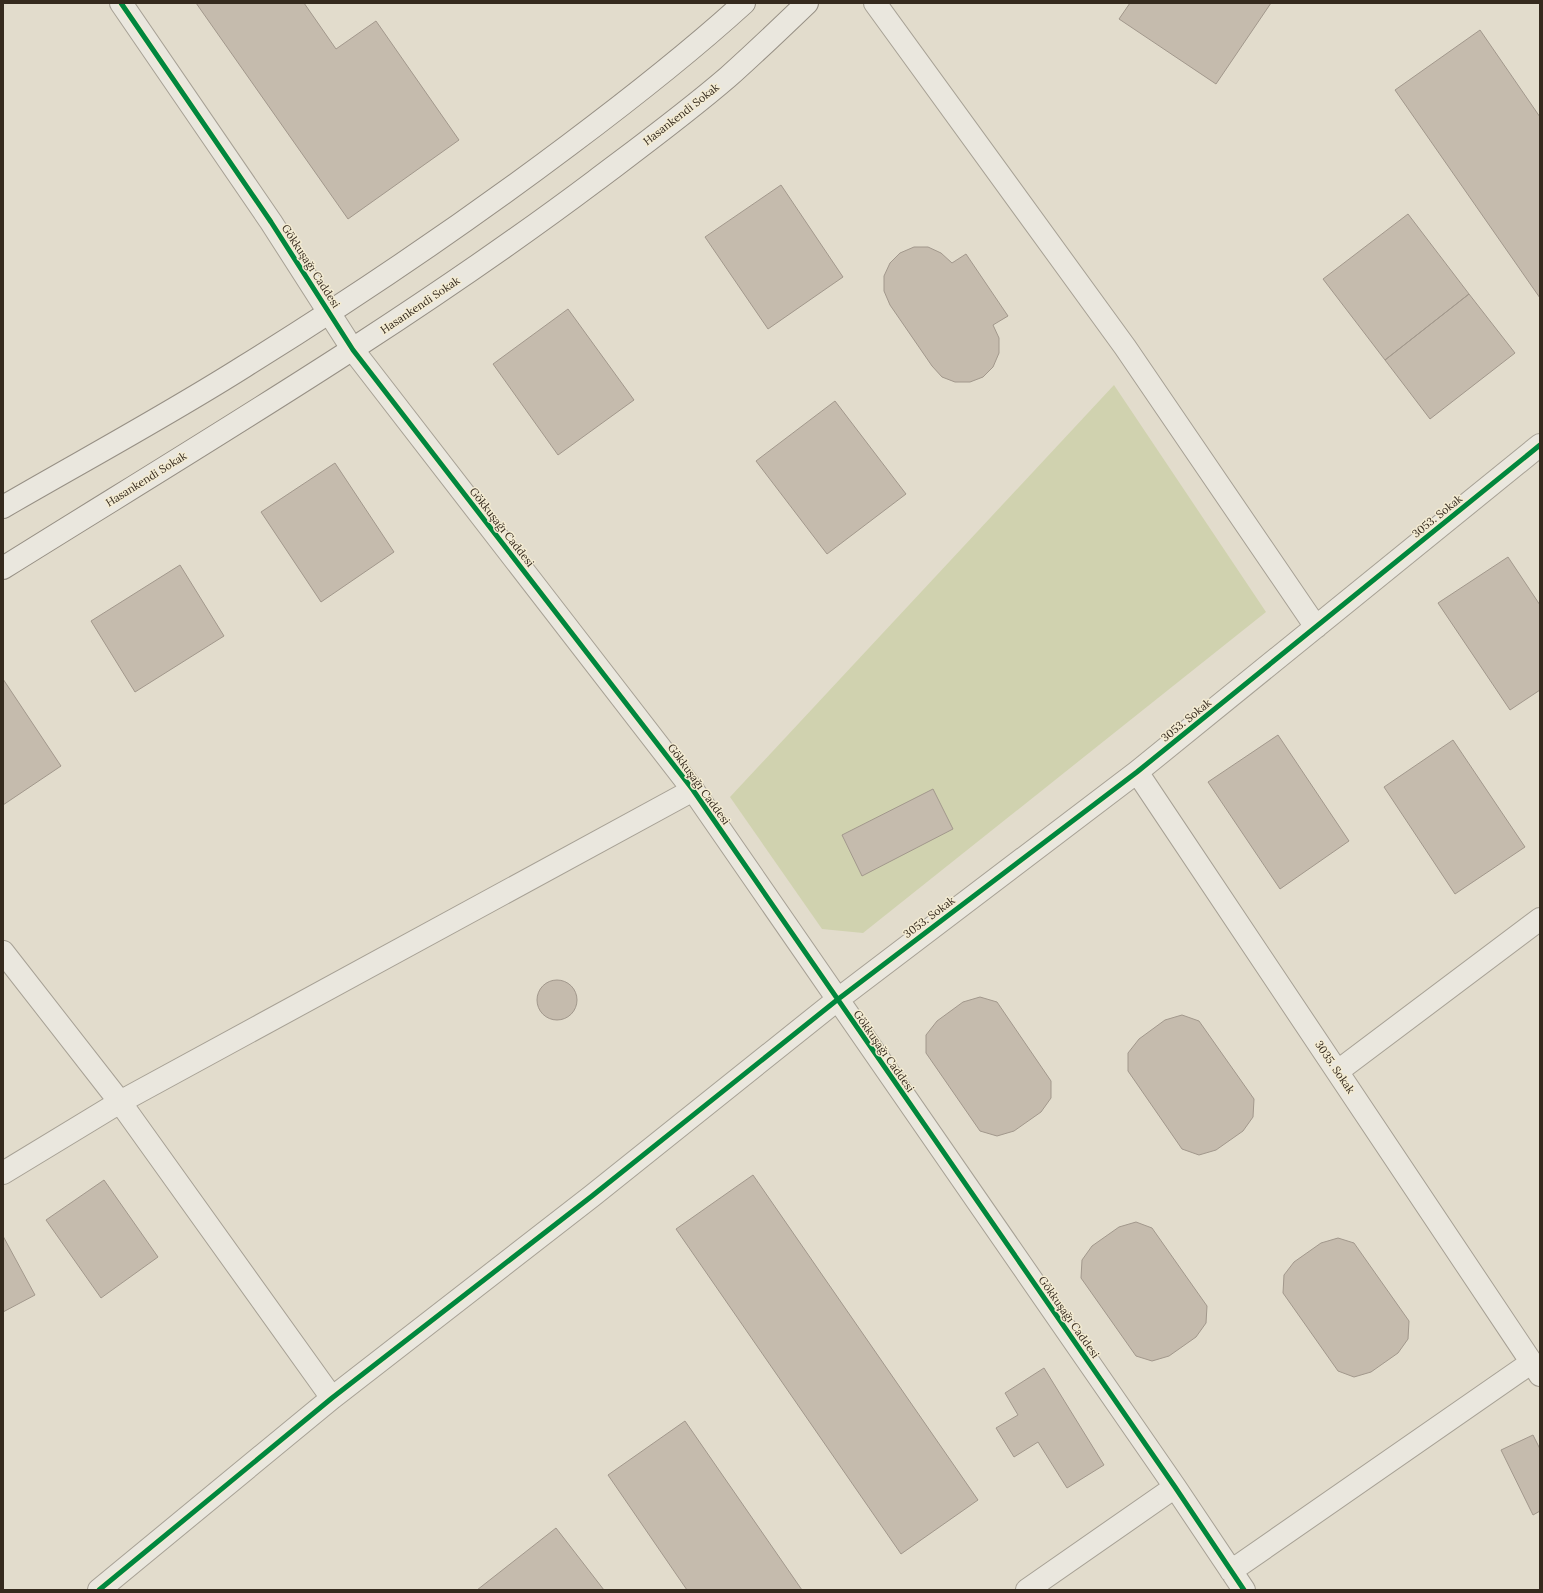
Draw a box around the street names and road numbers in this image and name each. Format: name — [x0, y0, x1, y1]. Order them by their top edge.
street label: Hasankendi Sokak — [640, 80, 722, 148]
street label: Gökkuşağı Caddesi — [279, 222, 343, 310]
street label: Hasankendi Sokak — [378, 273, 462, 337]
street label: Hasankendi Sokak — [103, 448, 189, 510]
street label: Gökkuşağı Caddesi — [467, 484, 537, 570]
street label: 3053. Sokak — [1409, 491, 1465, 541]
street label: 3053. Sokak — [1158, 695, 1214, 745]
street label: Gökkuşağı Caddesi — [665, 741, 733, 827]
street label: 3053. Sokak — [900, 893, 958, 941]
street label: Gökkuşağı Caddesi — [850, 1007, 918, 1095]
street label: 3035. Sokak — [1312, 1038, 1358, 1096]
street label: Gökkuşağı Caddesi — [1035, 1273, 1103, 1361]

